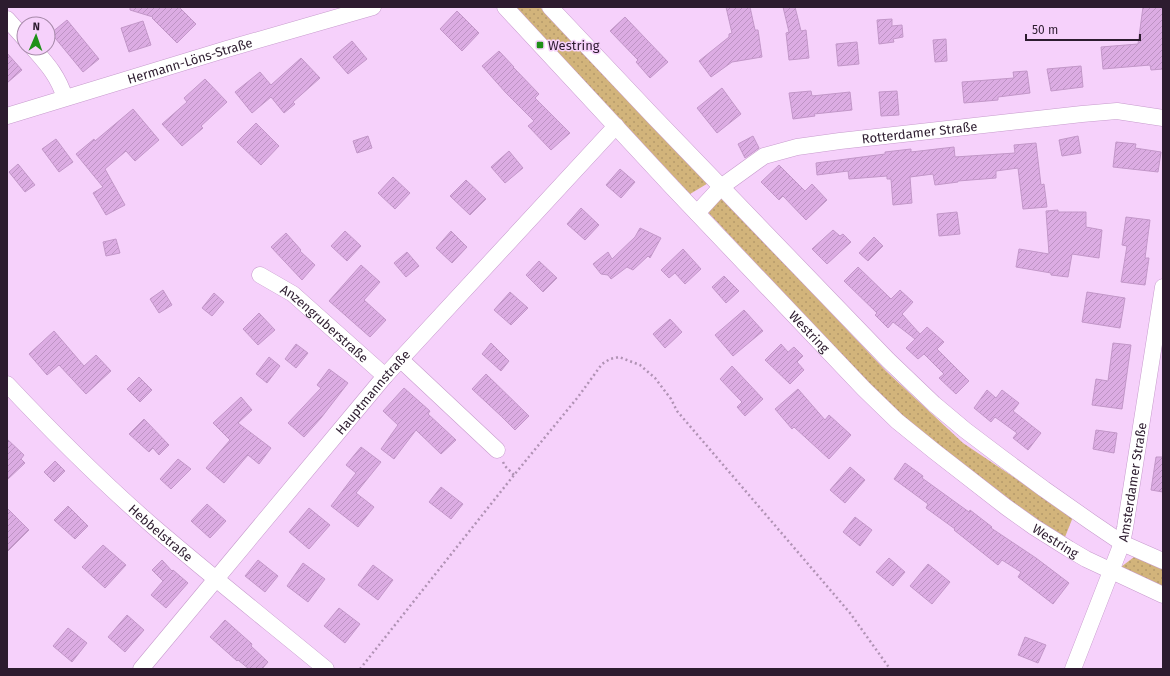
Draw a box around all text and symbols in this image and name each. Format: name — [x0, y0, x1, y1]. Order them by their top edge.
north arrow — [16, 16, 56, 56]
scale bar — [1026, 16, 1140, 42]
text: N — [32, 20, 40, 33]
text: 50 m — [1032, 23, 1058, 37]
street label: Hermann-Löns-Straße — [125, 35, 254, 87]
place label: Westring — [548, 38, 600, 53]
marker: Westring — [535, 40, 545, 50]
street label: Rotterdamer Straße — [861, 119, 978, 147]
street label: Anzengruberstraße — [278, 281, 371, 366]
street label: Westring — [786, 308, 832, 356]
street label: Hauptmannstraße — [333, 347, 413, 438]
street label: Amsterdamer Straße — [1115, 421, 1150, 543]
street label: Hebbelstraße — [125, 501, 196, 565]
street label: Westring — [1030, 521, 1081, 561]

